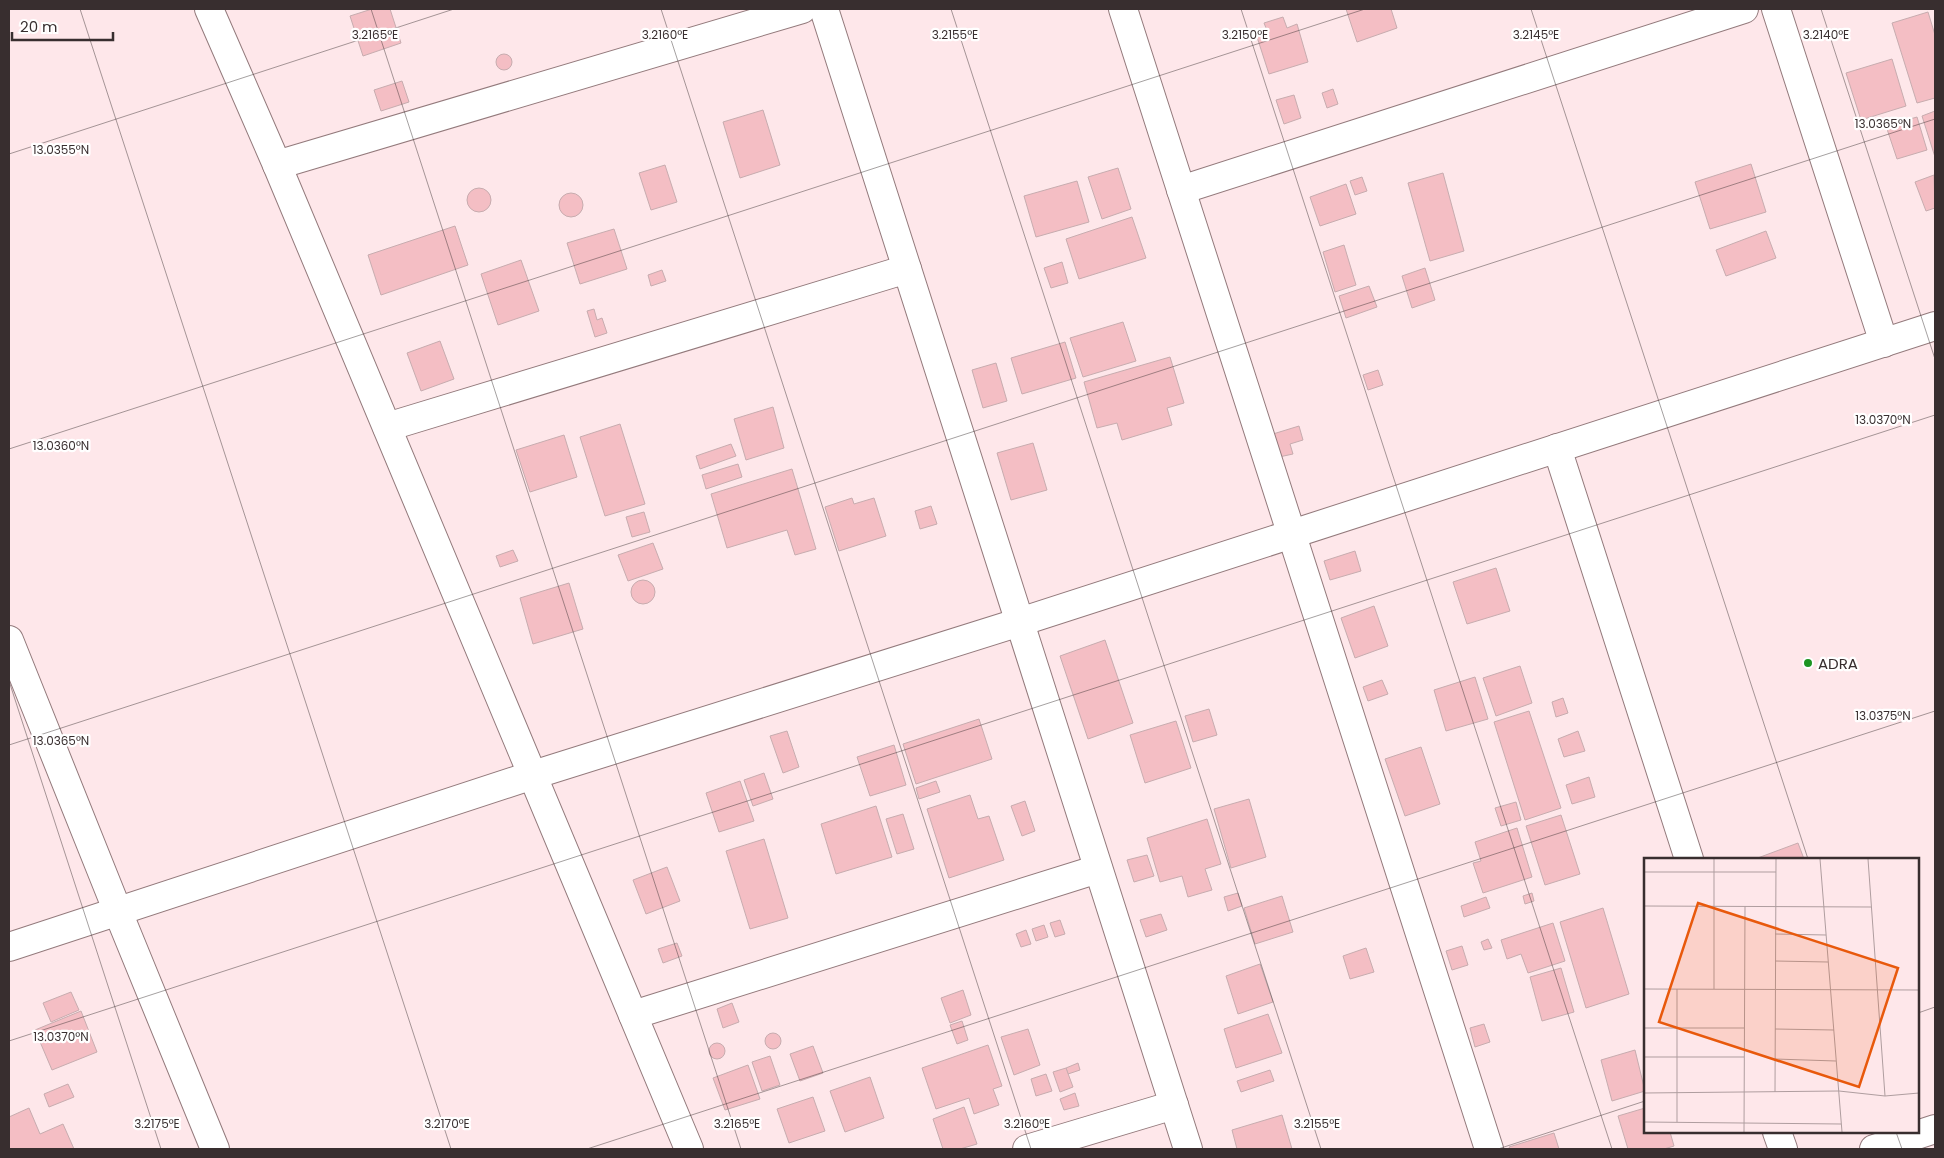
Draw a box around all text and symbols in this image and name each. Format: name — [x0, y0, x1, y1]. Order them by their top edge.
scale bar — [12, 10, 114, 42]
text: 20 m — [20, 16, 58, 37]
text: 3.2165°E — [352, 26, 398, 43]
text: 3.2160°E — [642, 26, 688, 43]
text: 3.2155°E — [932, 26, 978, 43]
text: 3.2150°E — [1222, 26, 1268, 43]
text: 3.2145°E — [1513, 26, 1559, 43]
text: 3.2140°E — [1803, 26, 1849, 43]
text: 13.0365°N — [1855, 115, 1911, 132]
text: 13.0355°N — [33, 141, 89, 158]
text: 13.0370°N — [1855, 411, 1911, 428]
text: 13.0360°N — [33, 437, 89, 454]
place label: ADRA — [1818, 653, 1858, 674]
marker: ADRA — [1802, 657, 1814, 669]
text: 13.0375°N — [1855, 707, 1911, 724]
text: 13.0365°N — [33, 732, 89, 749]
inset map — [1644, 858, 1919, 1133]
text: 13.0370°N — [33, 1028, 89, 1045]
text: 3.2175°E — [134, 1115, 180, 1132]
text: 3.2170°E — [424, 1115, 470, 1132]
text: 3.2165°E — [714, 1115, 760, 1132]
text: 3.2160°E — [1004, 1115, 1050, 1132]
text: 3.2155°E — [1294, 1115, 1340, 1132]

